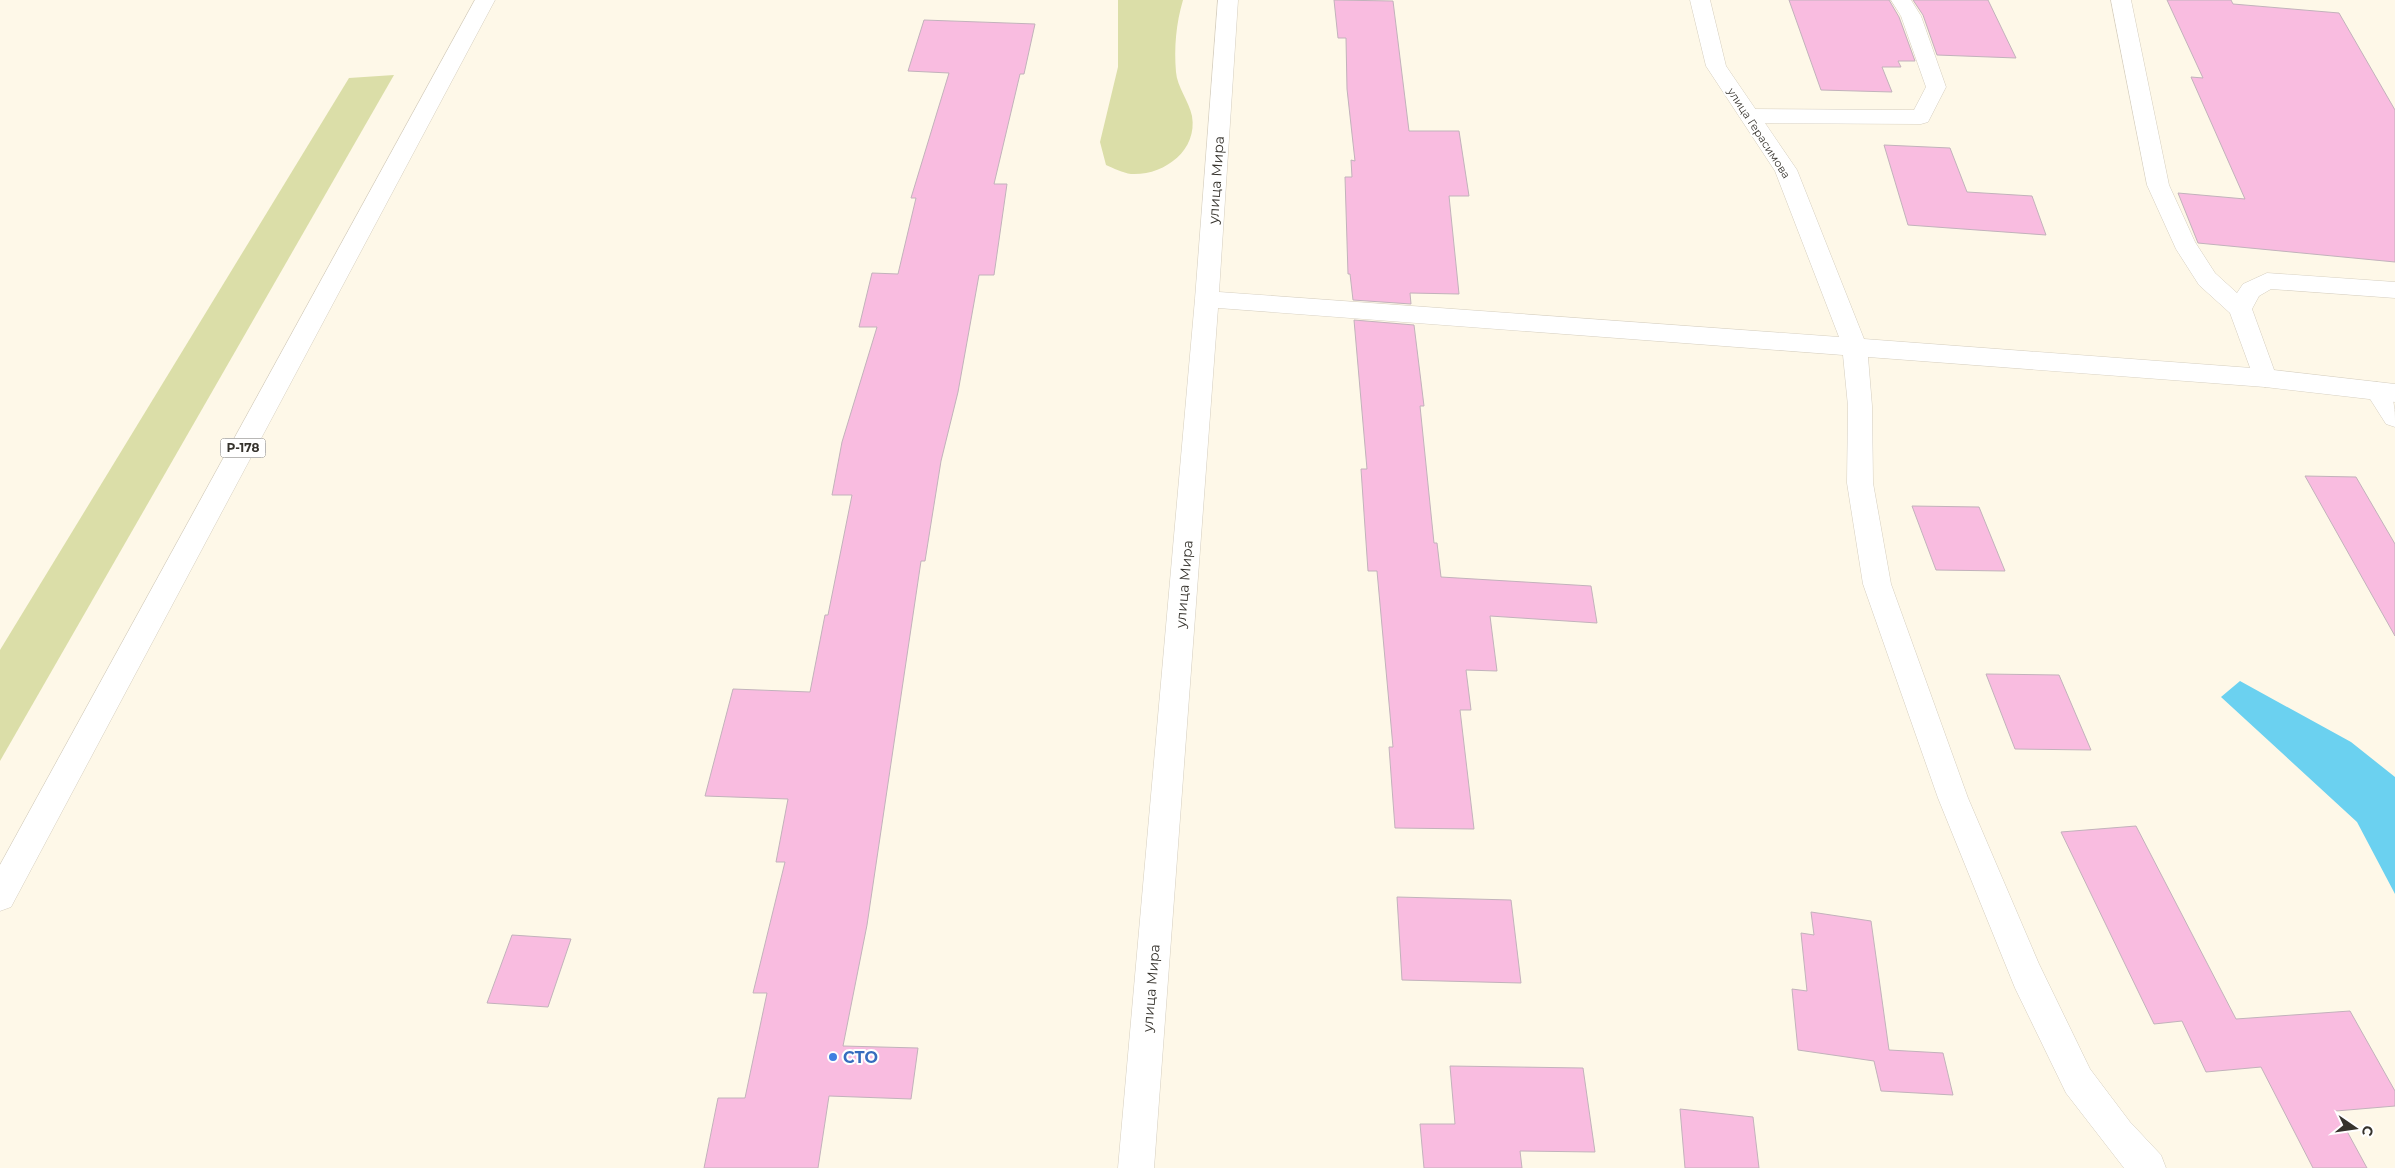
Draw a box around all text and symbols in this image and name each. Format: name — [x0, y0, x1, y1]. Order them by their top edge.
street label: улица Герасимова — [1724, 84, 1794, 181]
street label: улица Мира — [1204, 135, 1228, 226]
road number: Р-178 — [220, 438, 266, 458]
street label: улица Мира — [1171, 539, 1197, 630]
street label: улица Мира — [1138, 943, 1164, 1034]
place label: СТО — [843, 1048, 878, 1067]
marker: СТО — [827, 1051, 839, 1063]
north arrow — [2330, 1103, 2380, 1153]
text: С — [2358, 1124, 2378, 1138]

